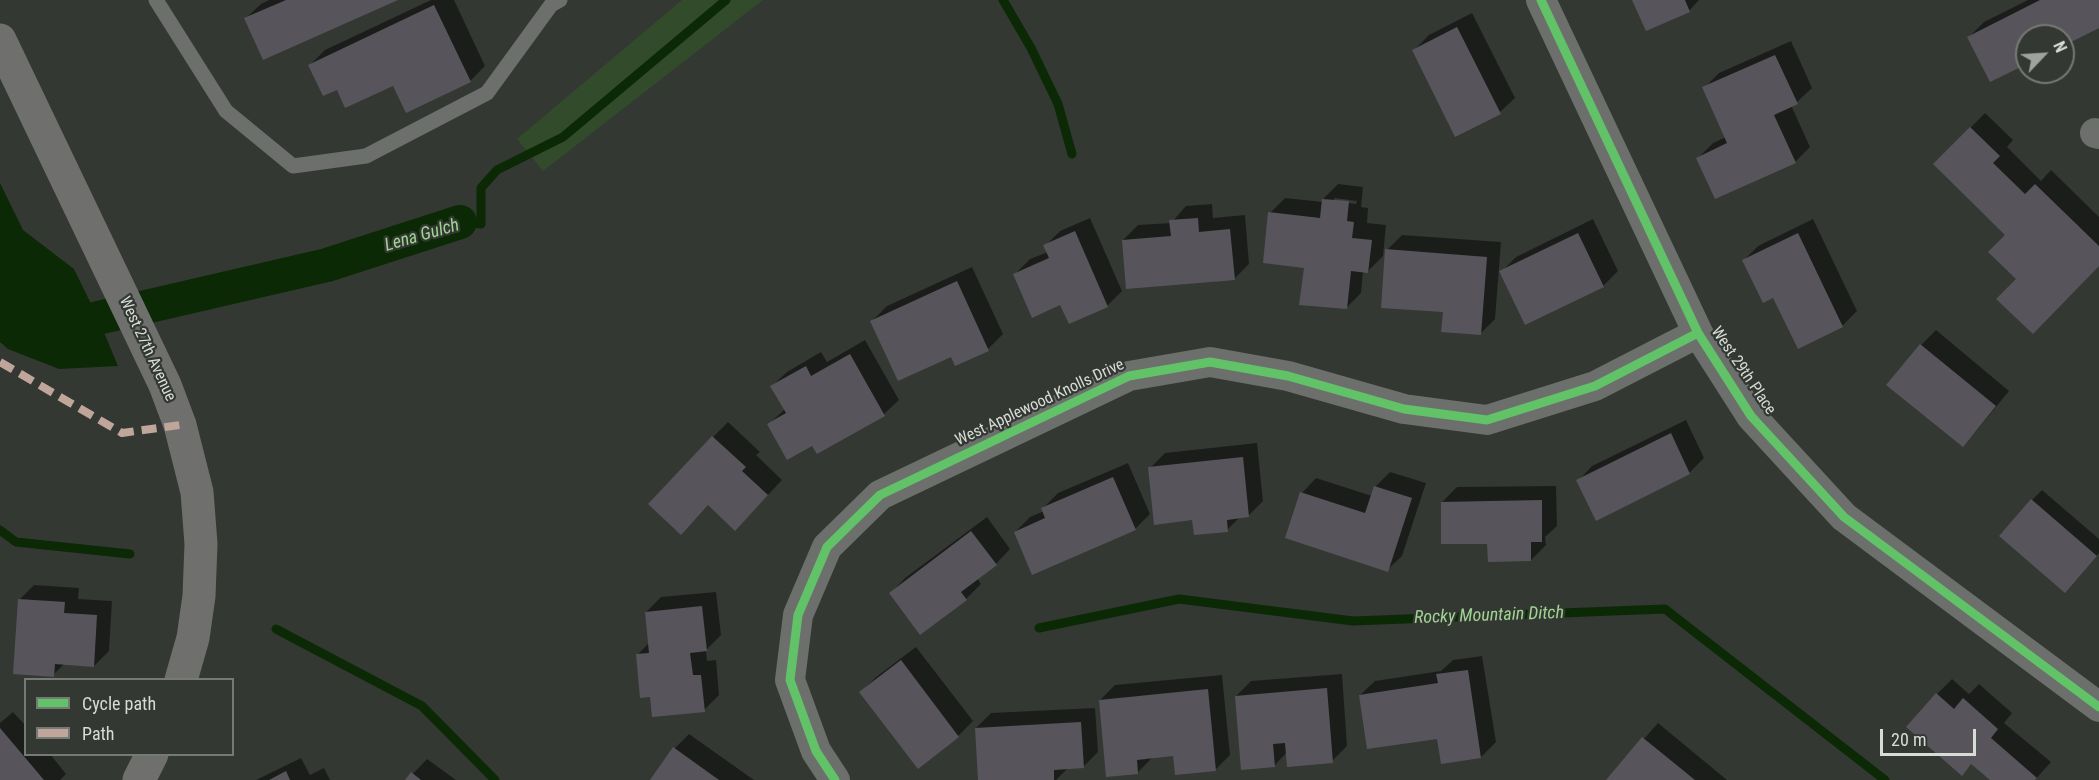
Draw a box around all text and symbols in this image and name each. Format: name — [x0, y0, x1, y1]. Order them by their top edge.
north arrow — [2015, 24, 2075, 84]
text: N — [2049, 39, 2071, 55]
water label: Lena Gulch — [382, 215, 462, 257]
street label: West 27th Avenue — [114, 294, 180, 404]
street label: West 29th Place — [1706, 323, 1780, 419]
street label: West Applewood Knolls Drive — [953, 355, 1127, 451]
water label: Rocky Mountain Ditch — [1414, 603, 1564, 629]
legend — [24, 678, 234, 756]
text: Cycle path — [82, 693, 156, 714]
scale bar — [1883, 717, 1979, 755]
text: Path — [82, 723, 115, 744]
text: 20 m — [1891, 729, 1926, 750]

